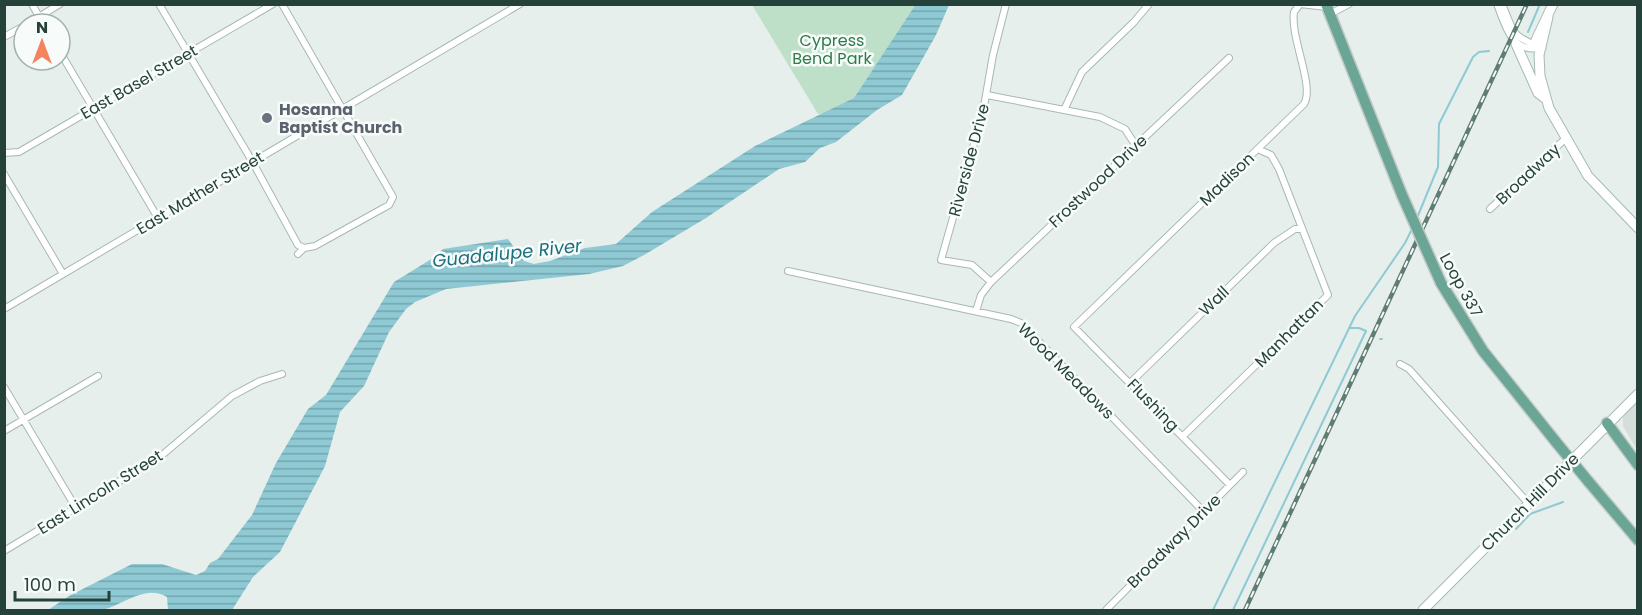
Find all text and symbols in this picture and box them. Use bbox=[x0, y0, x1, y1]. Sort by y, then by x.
north arrow bbox=[12, 12, 72, 72]
text: N bbox=[36, 16, 48, 39]
park label: Cypress Bend Park bbox=[792, 29, 872, 70]
street label: East Basel Street bbox=[76, 39, 202, 125]
place label: Hosanna Baptist Church bbox=[279, 98, 402, 139]
street label: Riverside Drive bbox=[943, 101, 995, 219]
marker: Hosanna Baptist Church bbox=[260, 111, 274, 125]
street label: Frostwood Drive bbox=[1044, 129, 1152, 233]
street label: Broadway bbox=[1491, 138, 1565, 210]
street label: East Mather Street bbox=[132, 146, 268, 240]
street label: Madison bbox=[1194, 147, 1260, 211]
water label: Guadalupe River bbox=[431, 233, 584, 273]
street label: Loop 337 bbox=[1434, 249, 1488, 321]
street label: Wall bbox=[1194, 281, 1234, 321]
street label: Manhattan bbox=[1250, 294, 1328, 372]
street label: Wood Meadows bbox=[1013, 318, 1119, 424]
street label: Flushing bbox=[1122, 373, 1184, 437]
street label: East Lincoln Street bbox=[33, 444, 167, 540]
street label: Church Hill Drive bbox=[1476, 448, 1584, 556]
street label: Broadway Drive bbox=[1122, 489, 1226, 593]
scale bar bbox=[15, 564, 110, 602]
text: 100 m bbox=[24, 572, 76, 597]

